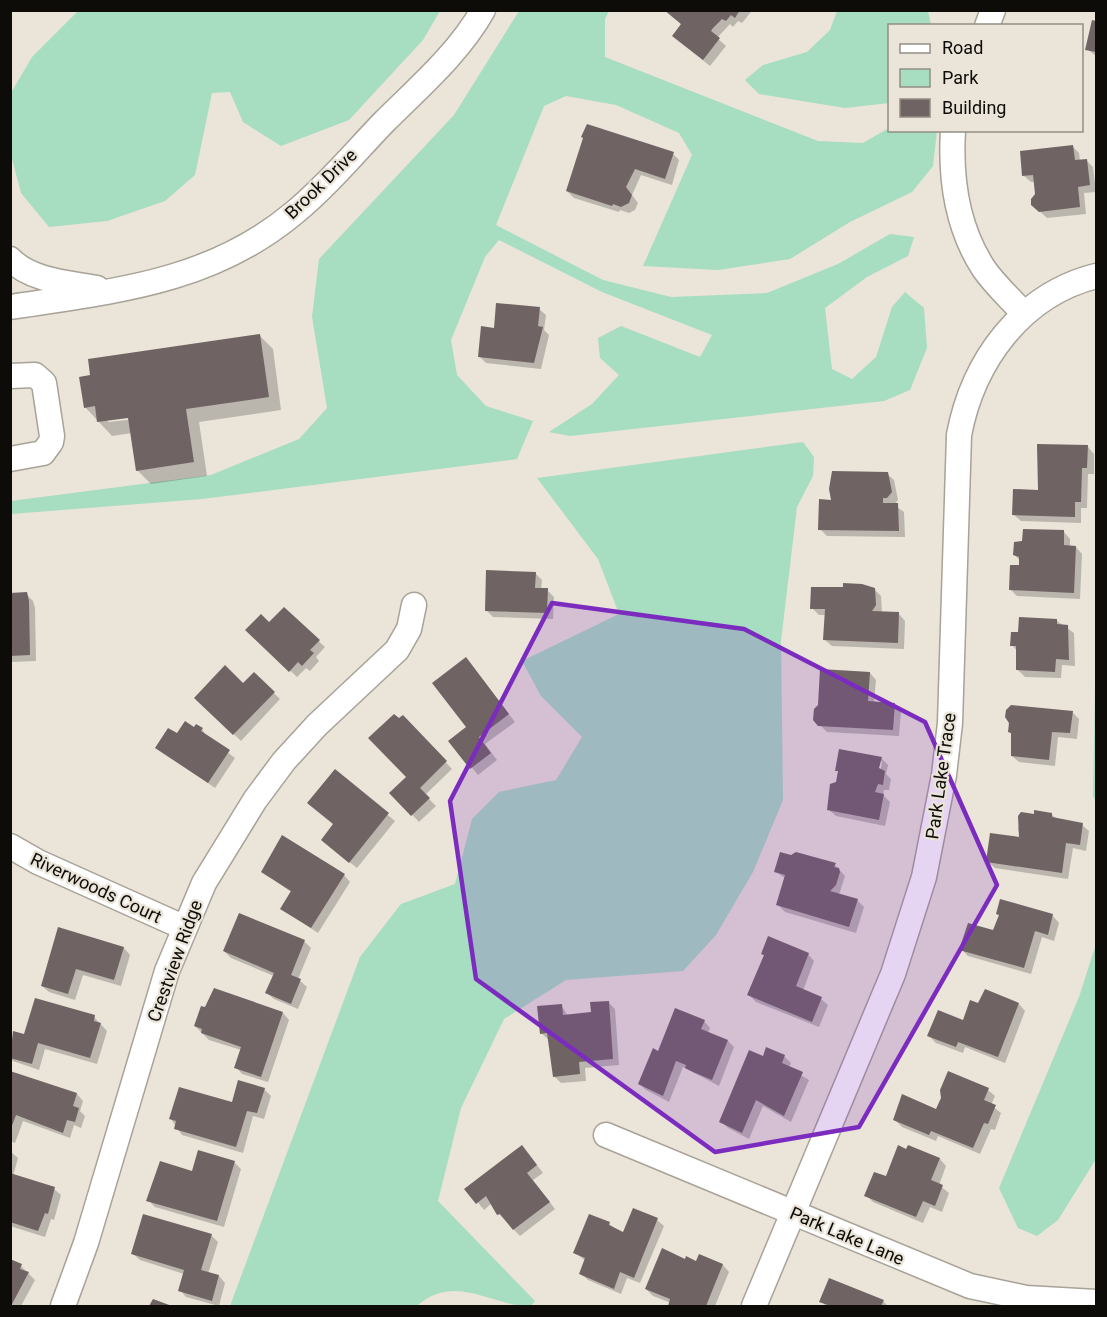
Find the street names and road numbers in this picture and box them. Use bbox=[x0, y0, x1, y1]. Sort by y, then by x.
street label: Brook Drive bbox=[280, 144, 361, 223]
street label: Park Lake Trace bbox=[921, 711, 960, 840]
street label: Riverwoods Court bbox=[27, 848, 165, 927]
street label: Crestview Ridge bbox=[143, 897, 206, 1025]
street label: Park Lake Lane bbox=[787, 1202, 908, 1269]

